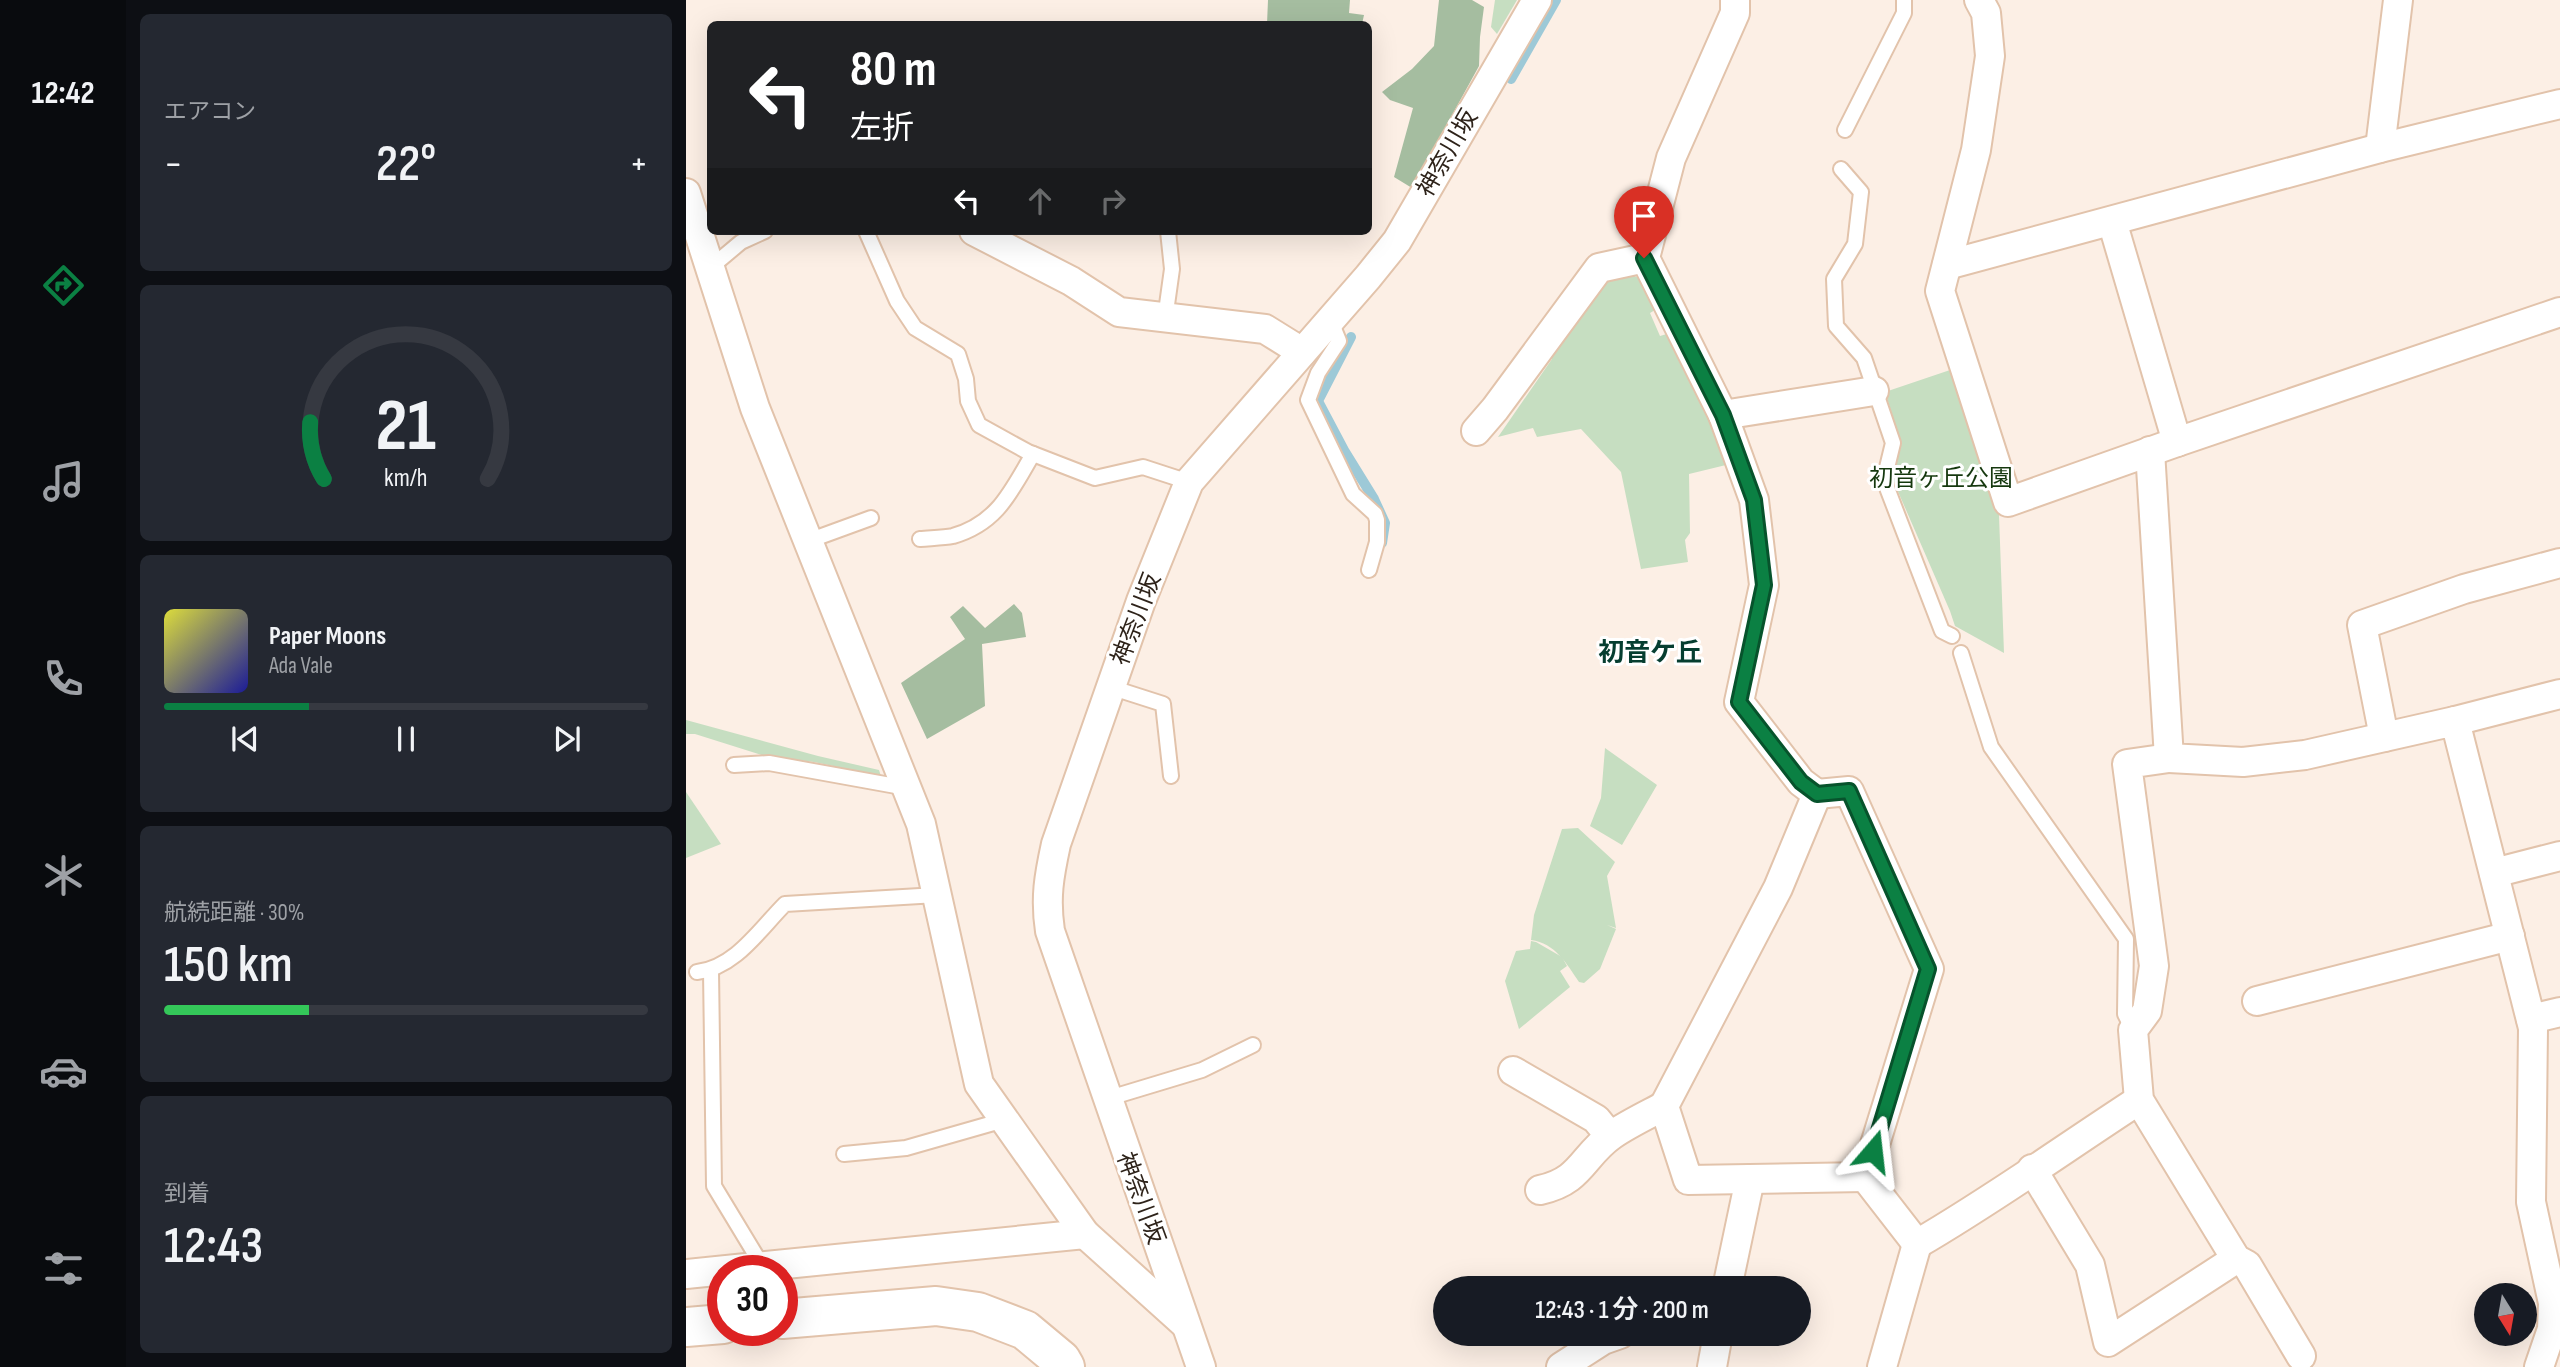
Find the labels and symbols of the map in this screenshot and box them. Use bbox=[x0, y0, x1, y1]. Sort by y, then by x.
street label: 神奈川坂 bbox=[1411, 104, 1484, 202]
pin bbox=[1614, 186, 1674, 258]
park label: 初音ヶ丘公園 bbox=[1869, 464, 2013, 493]
street label: 神奈川坂 bbox=[1106, 569, 1167, 669]
district label: 初音ケ丘 bbox=[1598, 638, 1702, 669]
position arrow bbox=[1836, 1114, 1910, 1188]
street label: 神奈川坂 bbox=[1110, 1148, 1171, 1248]
speed limit sign: 30 bbox=[707, 1255, 798, 1346]
north arrow bbox=[2474, 1283, 2538, 1346]

